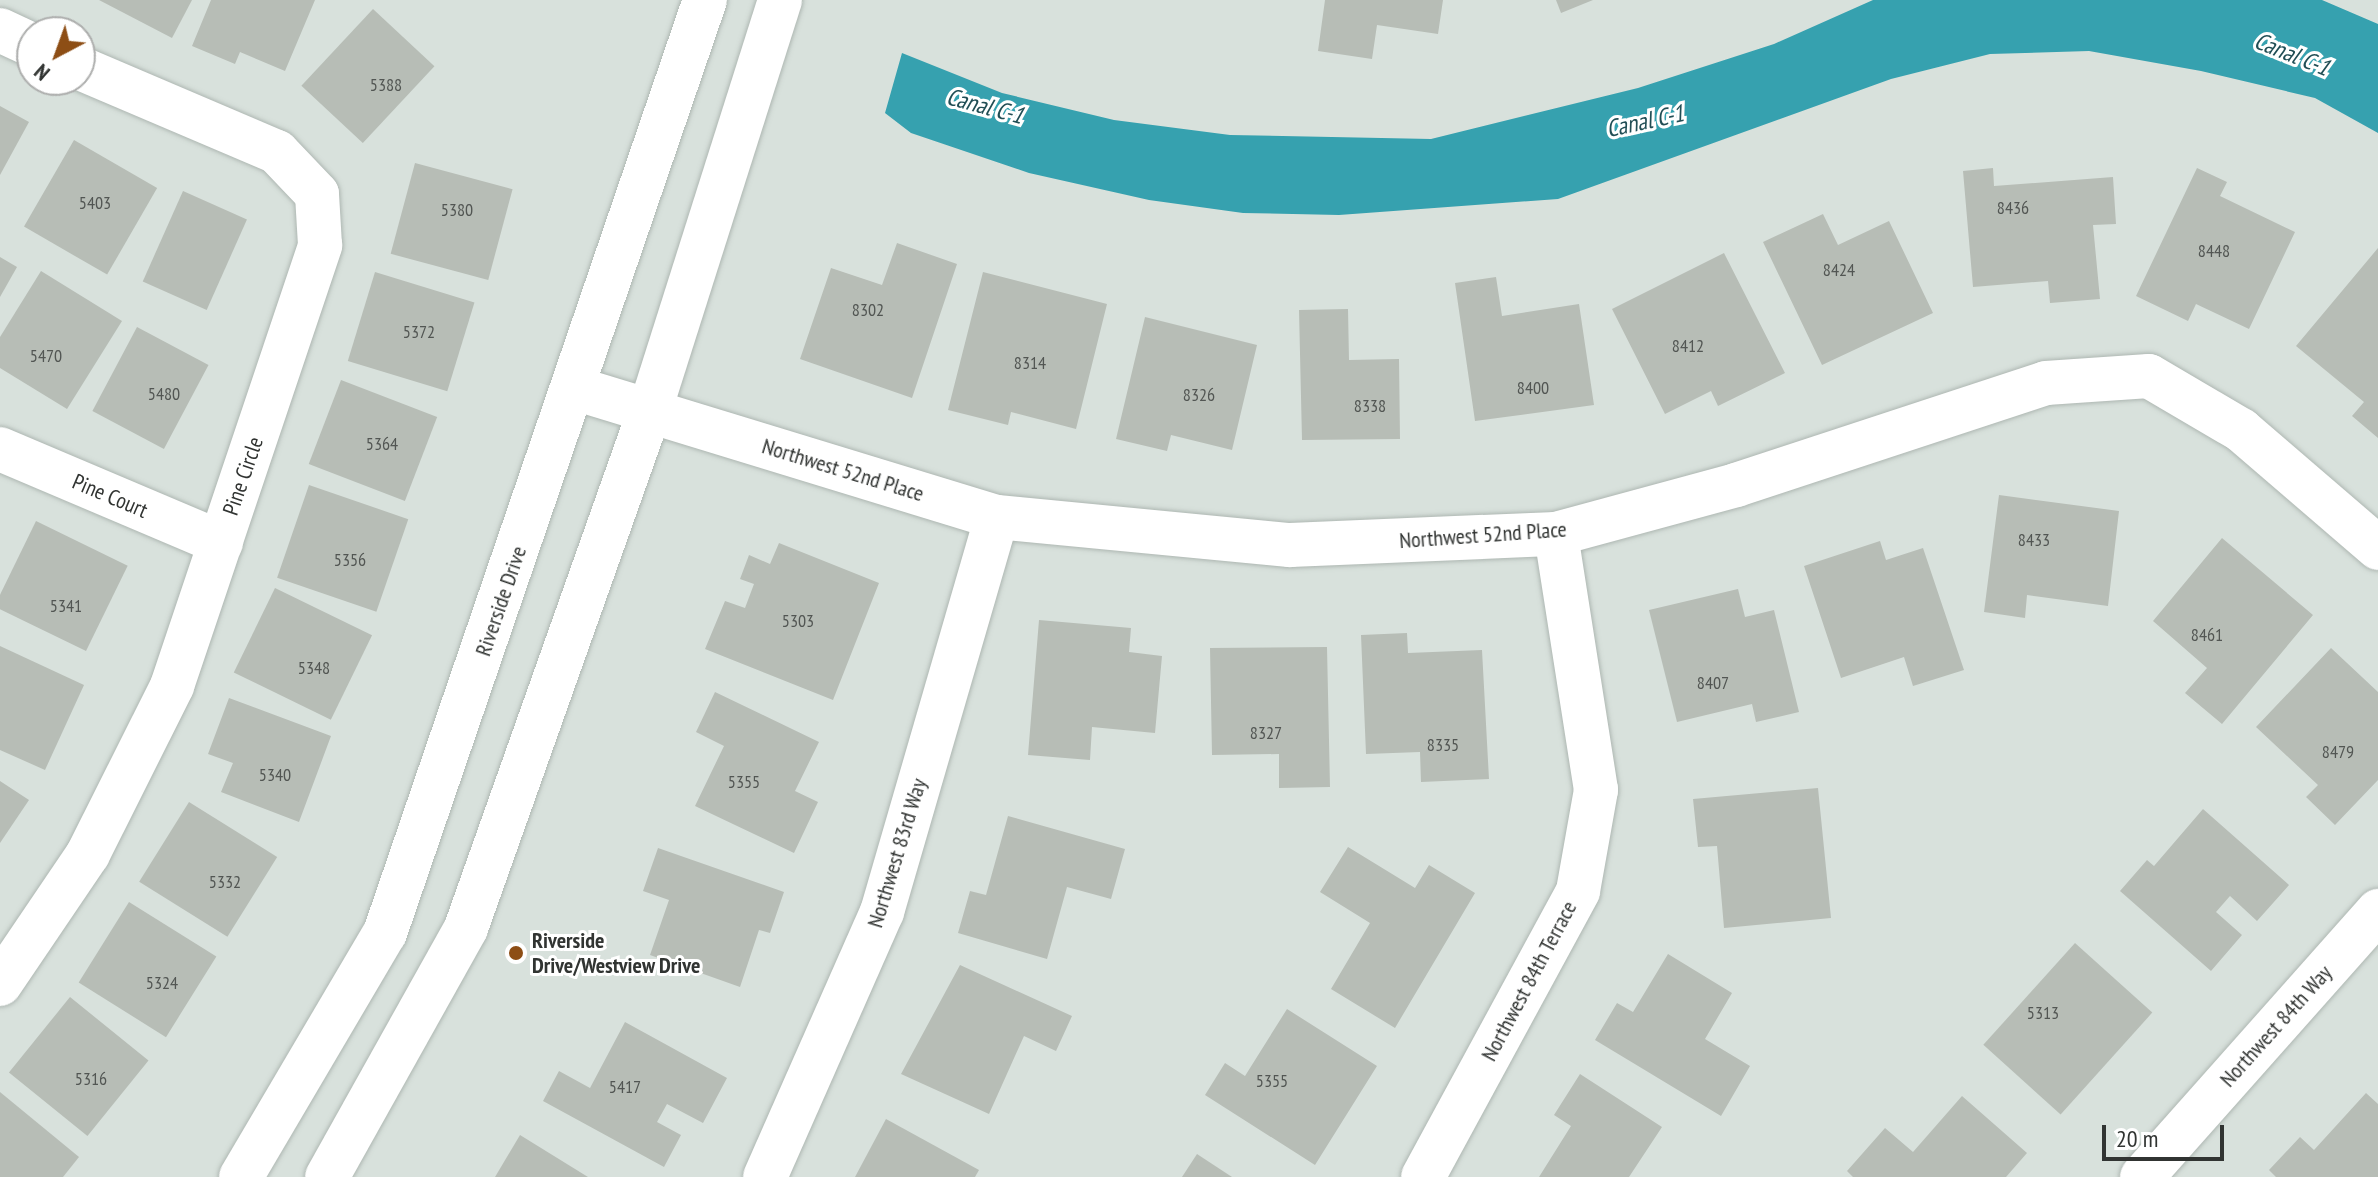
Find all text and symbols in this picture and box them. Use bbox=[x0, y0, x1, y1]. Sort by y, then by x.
north arrow bbox=[16, 16, 96, 96]
water label: Canal C-1 bbox=[2250, 26, 2334, 82]
text: N bbox=[28, 58, 55, 87]
house number: 5388 bbox=[370, 74, 402, 96]
water label: Canal C-1 bbox=[943, 82, 1027, 130]
water label: Canal C-1 bbox=[1604, 99, 1686, 143]
house number: 5403 bbox=[79, 192, 111, 214]
house number: 8436 bbox=[1997, 197, 2029, 219]
house number: 5380 bbox=[441, 199, 473, 221]
house number: 8448 bbox=[2198, 240, 2230, 262]
house number: 8424 bbox=[1823, 259, 1855, 281]
house number: 8302 bbox=[852, 299, 884, 321]
house number: 5372 bbox=[403, 321, 435, 343]
house number: 8412 bbox=[1672, 335, 1704, 357]
house number: 5470 bbox=[30, 345, 62, 367]
house number: 8314 bbox=[1014, 352, 1046, 374]
house number: 8400 bbox=[1517, 377, 1549, 399]
house number: 5480 bbox=[148, 383, 180, 405]
house number: 8326 bbox=[1183, 384, 1215, 406]
house number: 8338 bbox=[1354, 395, 1386, 417]
street label: Pine Circle bbox=[217, 433, 269, 519]
house number: 5364 bbox=[366, 433, 398, 455]
street label: Northwest 52nd Place bbox=[759, 433, 927, 507]
street label: Pine Court bbox=[68, 468, 152, 524]
street label: Northwest 52nd Place bbox=[1398, 516, 1568, 554]
house number: 8433 bbox=[2018, 529, 2050, 551]
street label: Riverside Drive bbox=[470, 543, 532, 659]
house number: 5356 bbox=[334, 549, 366, 571]
house number: 5341 bbox=[50, 595, 82, 617]
house number: 5303 bbox=[782, 610, 814, 632]
house number: 8461 bbox=[2191, 624, 2223, 646]
house number: 5348 bbox=[298, 657, 330, 679]
house number: 8407 bbox=[1697, 672, 1729, 694]
house number: 8327 bbox=[1250, 722, 1282, 744]
house number: 8335 bbox=[1427, 734, 1459, 756]
house number: 8479 bbox=[2322, 741, 2354, 763]
house number: 5340 bbox=[259, 764, 291, 786]
house number: 5355 bbox=[728, 771, 760, 793]
street label: Northwest 83rd Way bbox=[862, 775, 932, 931]
house number: 5332 bbox=[209, 871, 241, 893]
street label: Northwest 84th Terrace bbox=[1476, 896, 1582, 1066]
place label: Riverside Drive/Westview Drive bbox=[532, 927, 701, 978]
marker: Riverside Drive/Westview Drive bbox=[507, 944, 525, 962]
street label: Northwest 84th Way bbox=[2214, 960, 2338, 1092]
house number: 5324 bbox=[146, 972, 178, 994]
house number: 5313 bbox=[2027, 1002, 2059, 1024]
house number: 5316 bbox=[75, 1068, 107, 1090]
house number: 5355 bbox=[1256, 1070, 1288, 1092]
house number: 5417 bbox=[609, 1076, 641, 1098]
scale bar bbox=[2106, 1109, 2228, 1159]
text: 20 m bbox=[2116, 1123, 2158, 1154]

